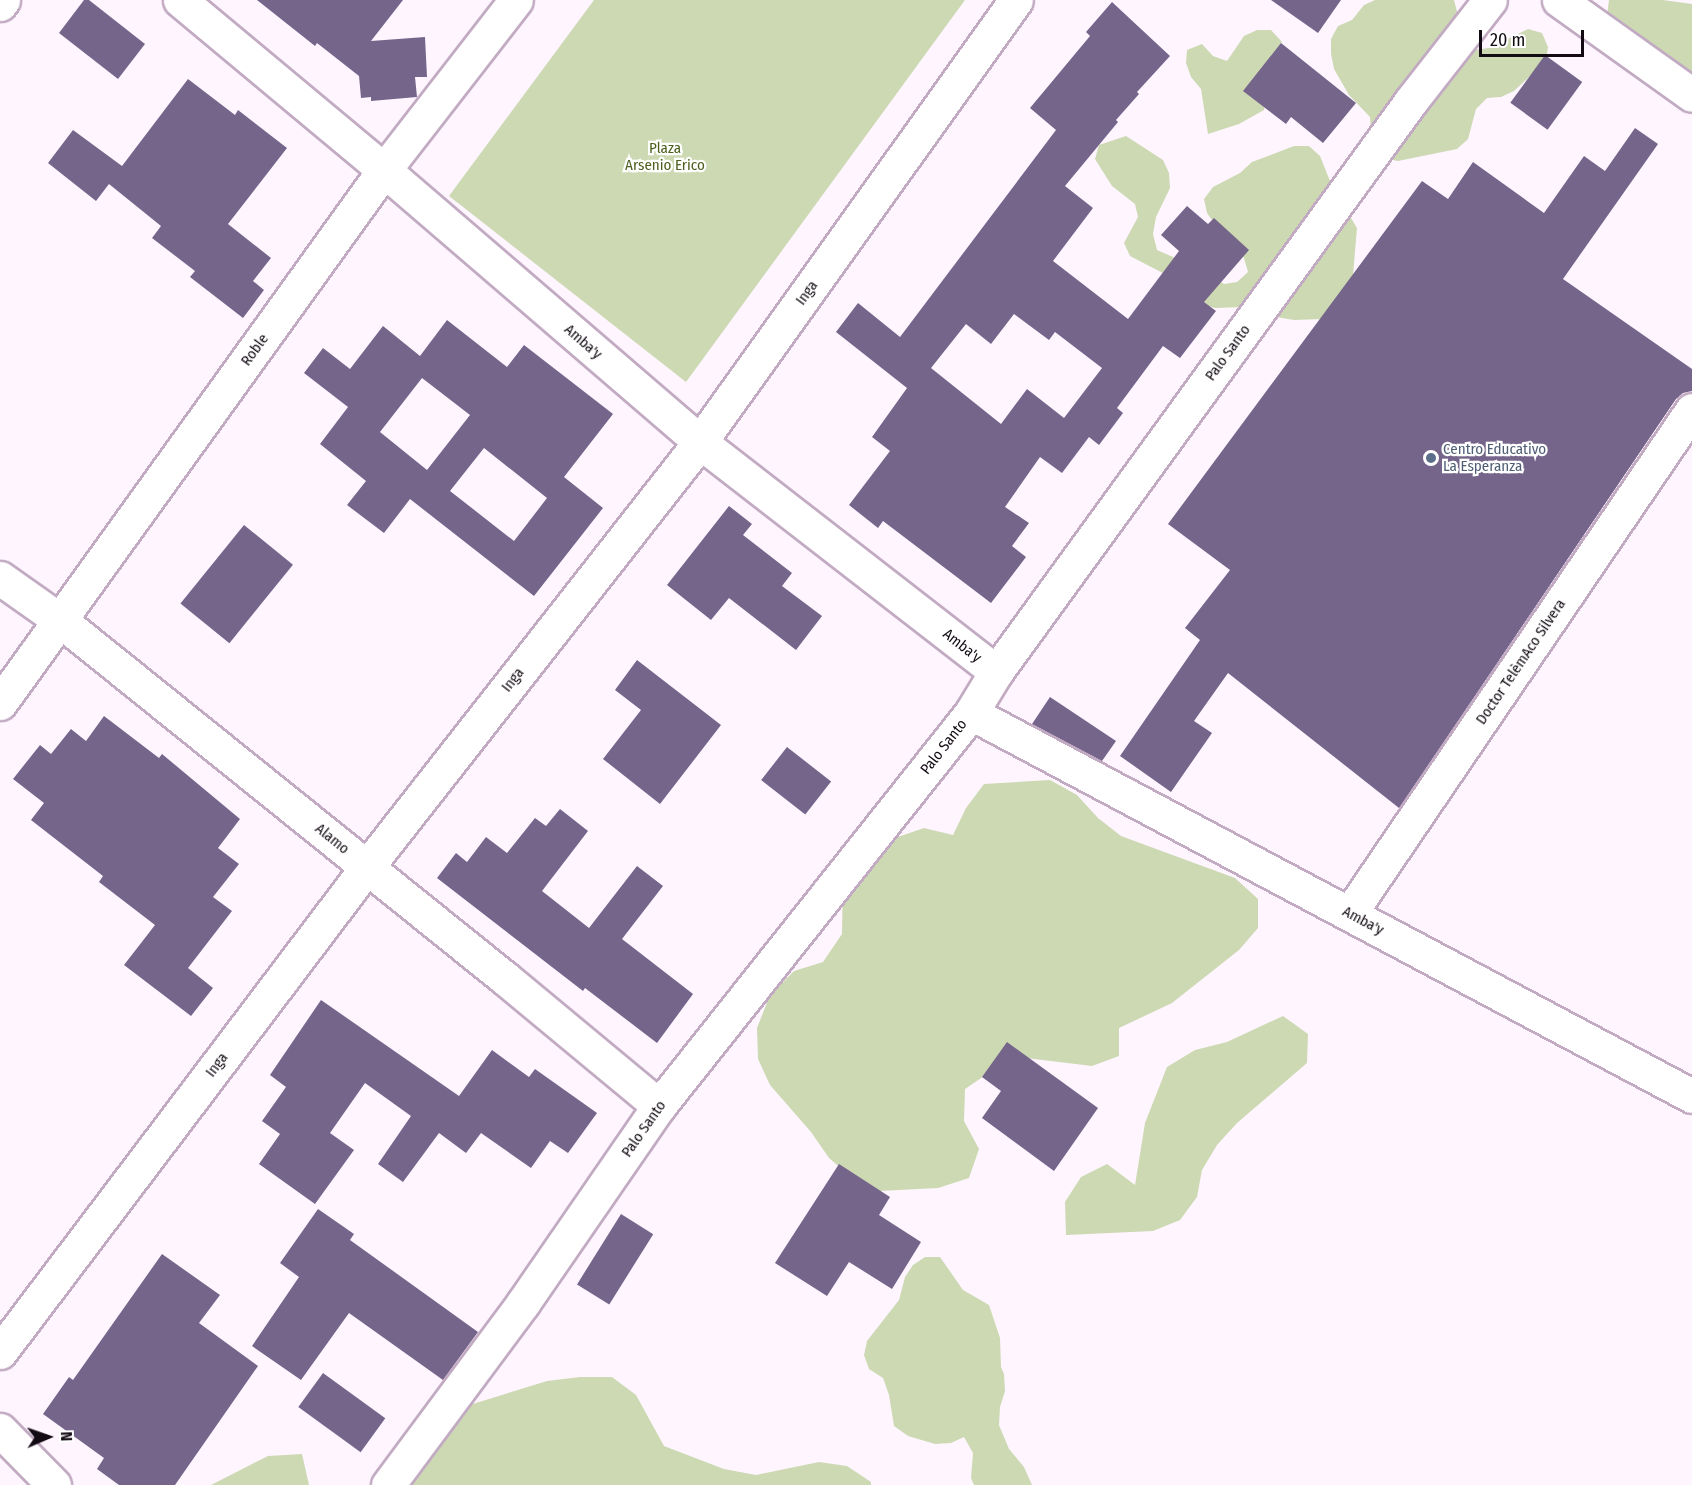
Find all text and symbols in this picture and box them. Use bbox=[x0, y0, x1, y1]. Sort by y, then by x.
scale bar bbox=[1482, 18, 1587, 56]
text: 20 m bbox=[1490, 29, 1525, 51]
park label: Plaza Arsenio Erico bbox=[625, 139, 705, 174]
street label: Inga bbox=[792, 277, 822, 309]
street label: Amba'y bbox=[560, 321, 606, 363]
street label: Palo Santo bbox=[1202, 321, 1254, 385]
street label: Roble bbox=[237, 331, 273, 369]
place label: Centro Educativo La Esperanza bbox=[1443, 440, 1546, 475]
marker: Centro Educativo La Esperanza bbox=[1424, 451, 1438, 465]
street label: Doctor TelèmAco Silvera bbox=[1472, 596, 1570, 728]
street label: Amba'y bbox=[939, 625, 985, 667]
street label: Inga bbox=[498, 664, 528, 696]
street label: Palo Santo bbox=[917, 716, 971, 778]
street label: Alamo bbox=[311, 820, 353, 858]
street label: Amba'y bbox=[1339, 903, 1387, 939]
street label: Inga bbox=[202, 1049, 232, 1081]
street label: Palo Santo bbox=[618, 1097, 670, 1161]
north arrow bbox=[18, 1407, 78, 1467]
text: N bbox=[57, 1431, 76, 1441]

